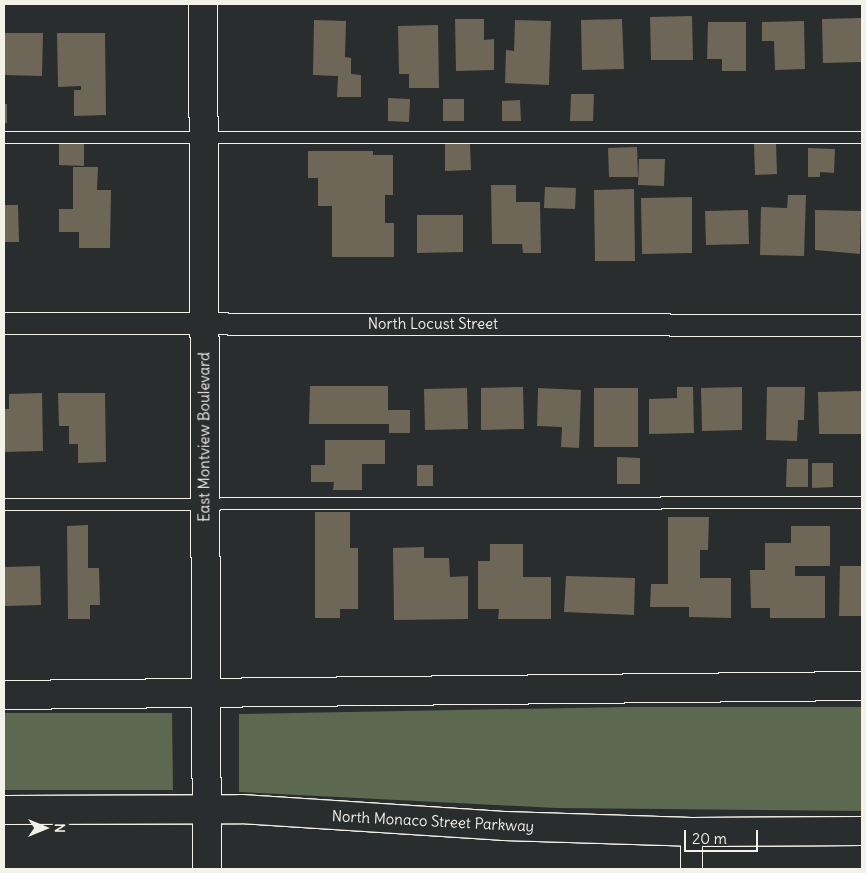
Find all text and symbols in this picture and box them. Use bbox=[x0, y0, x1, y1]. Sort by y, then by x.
street label: North Locust Street bbox=[368, 315, 498, 333]
street label: East Montview Boulevard bbox=[195, 352, 213, 522]
north arrow bbox=[20, 803, 70, 853]
street label: North Monaco Street Parkway bbox=[331, 807, 535, 835]
scale bar bbox=[686, 820, 760, 852]
text: N bbox=[51, 823, 69, 833]
text: 20 m bbox=[692, 829, 727, 848]

